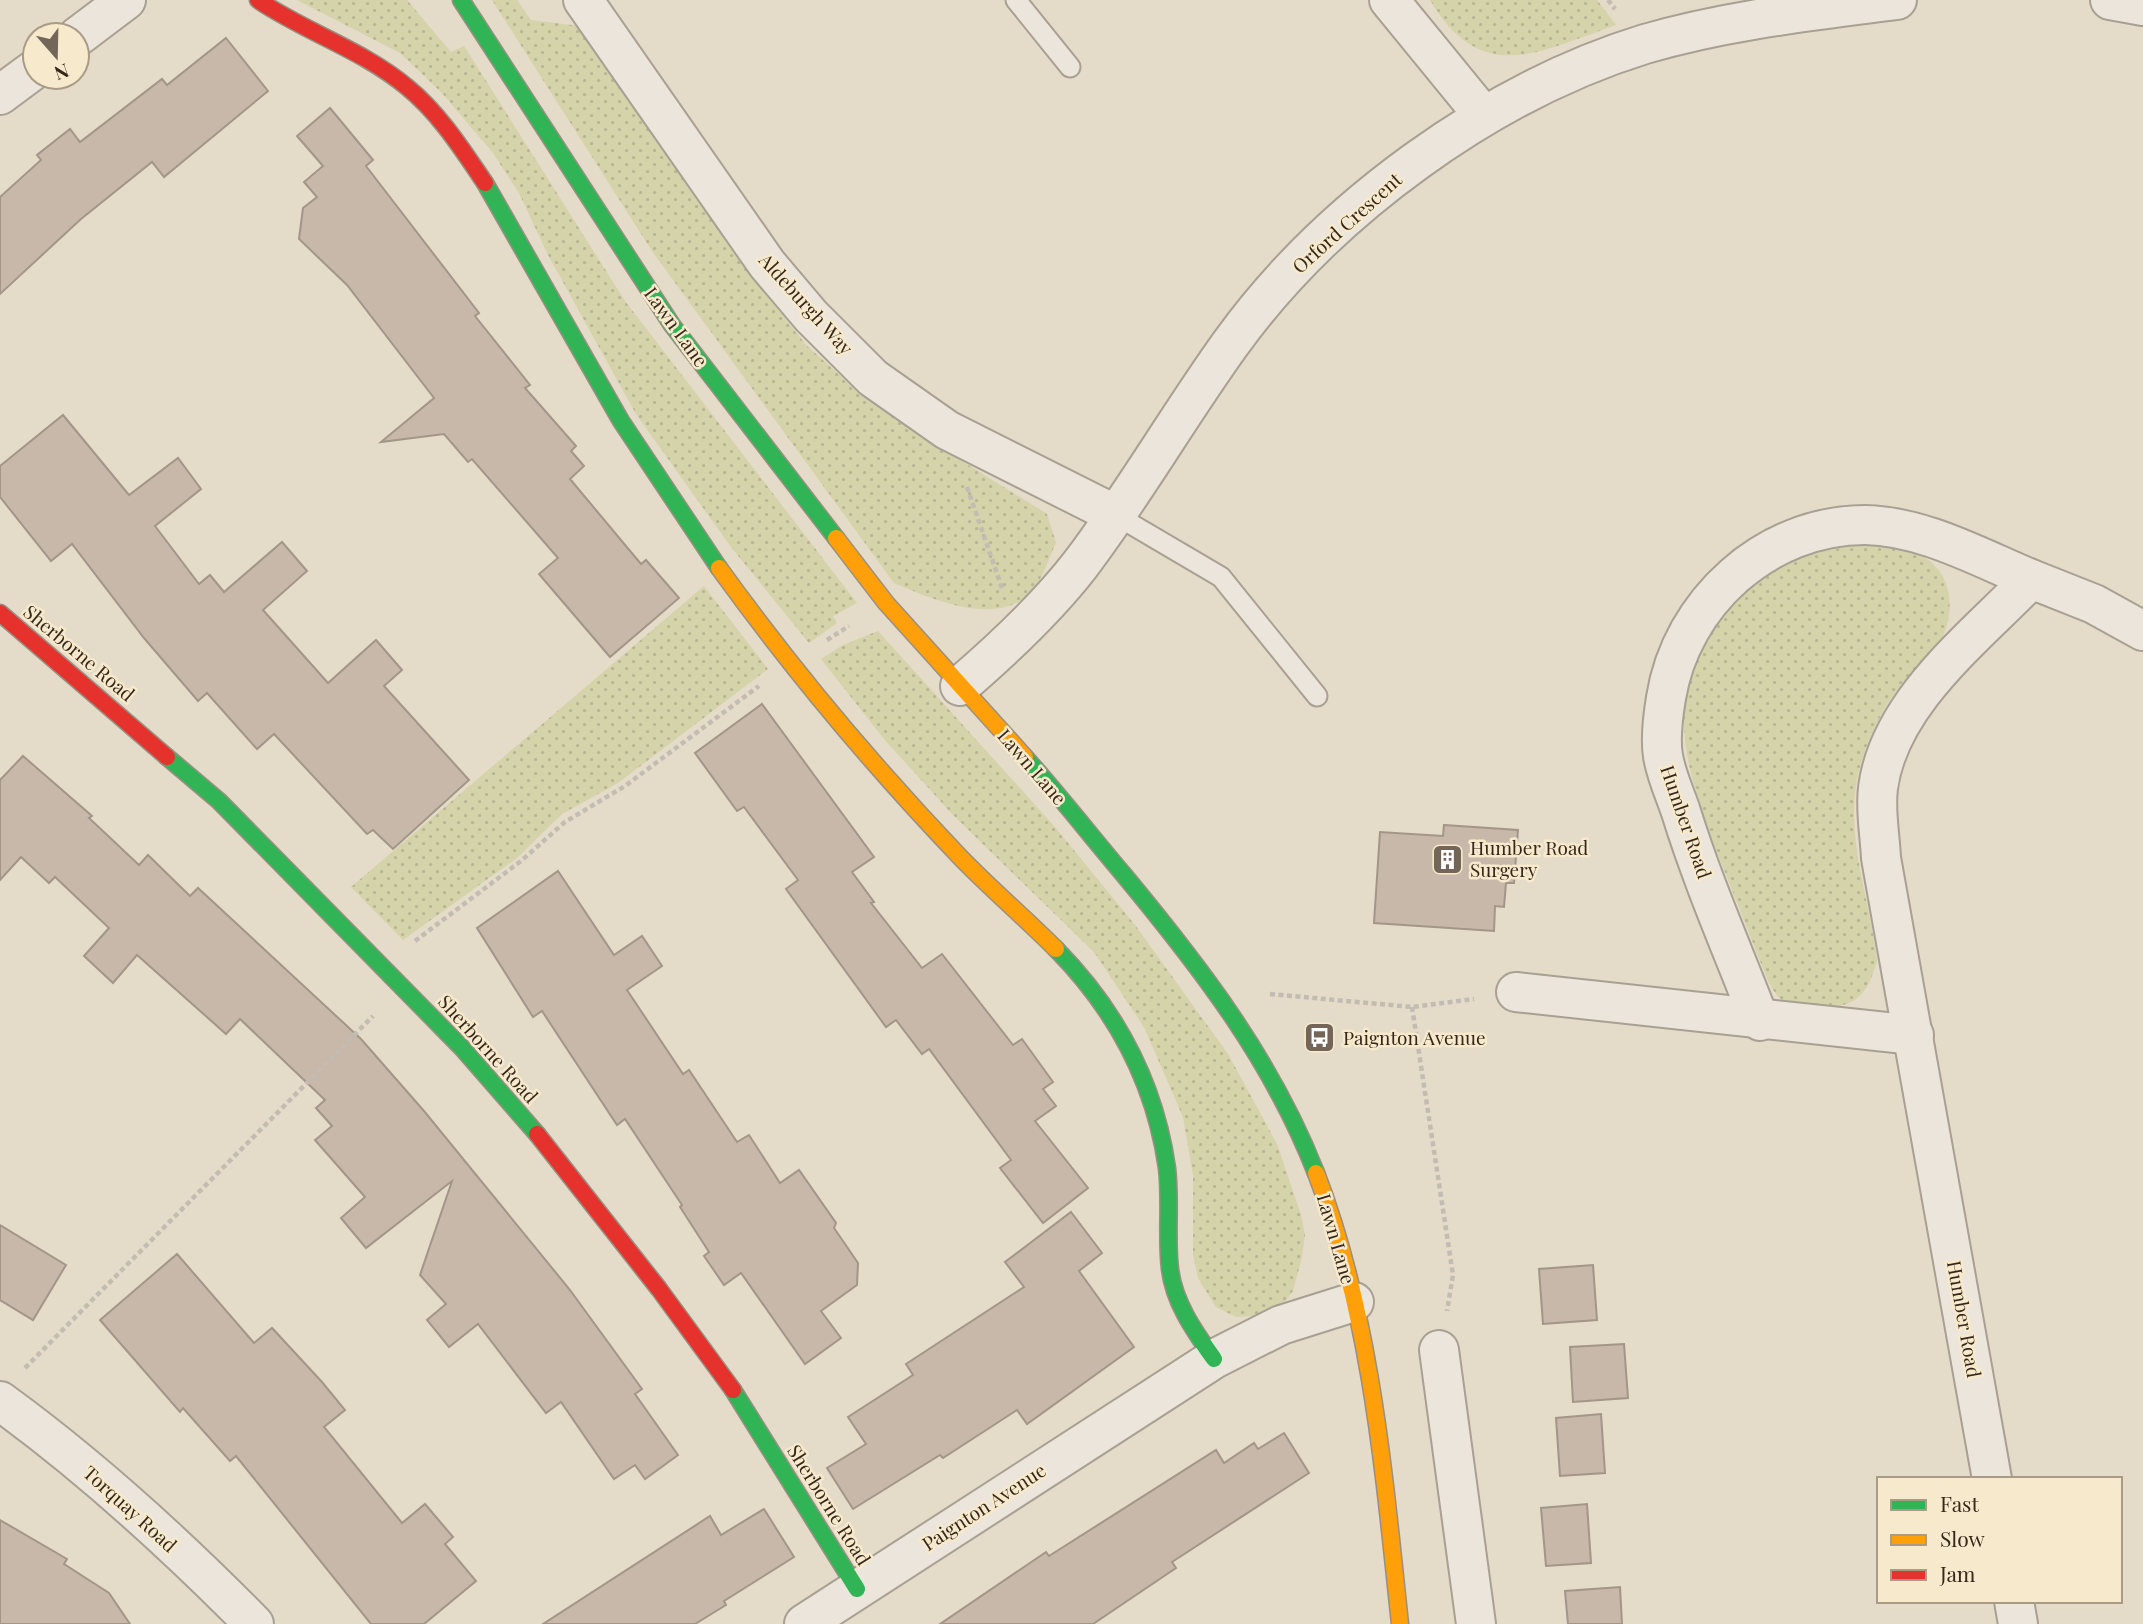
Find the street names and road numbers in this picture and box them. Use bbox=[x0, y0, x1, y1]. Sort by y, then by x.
street label: Orford Crescent bbox=[1286, 166, 1407, 278]
street label: Aldeburgh Way bbox=[753, 246, 860, 360]
street label: Lawn Lane bbox=[639, 281, 715, 372]
street label: Sherborne Road bbox=[19, 598, 141, 706]
street label: Lawn Lane bbox=[992, 723, 1073, 810]
street label: Humber Road bbox=[1655, 761, 1719, 882]
street label: Sherborne Road bbox=[433, 989, 544, 1108]
street label: Lawn Lane bbox=[1312, 1191, 1362, 1287]
street label: Humber Road bbox=[1942, 1258, 1988, 1379]
street label: Sherborne Road bbox=[782, 1439, 877, 1570]
street label: Paignton Avenue bbox=[917, 1456, 1050, 1556]
street label: Torquay Road bbox=[78, 1459, 183, 1557]

